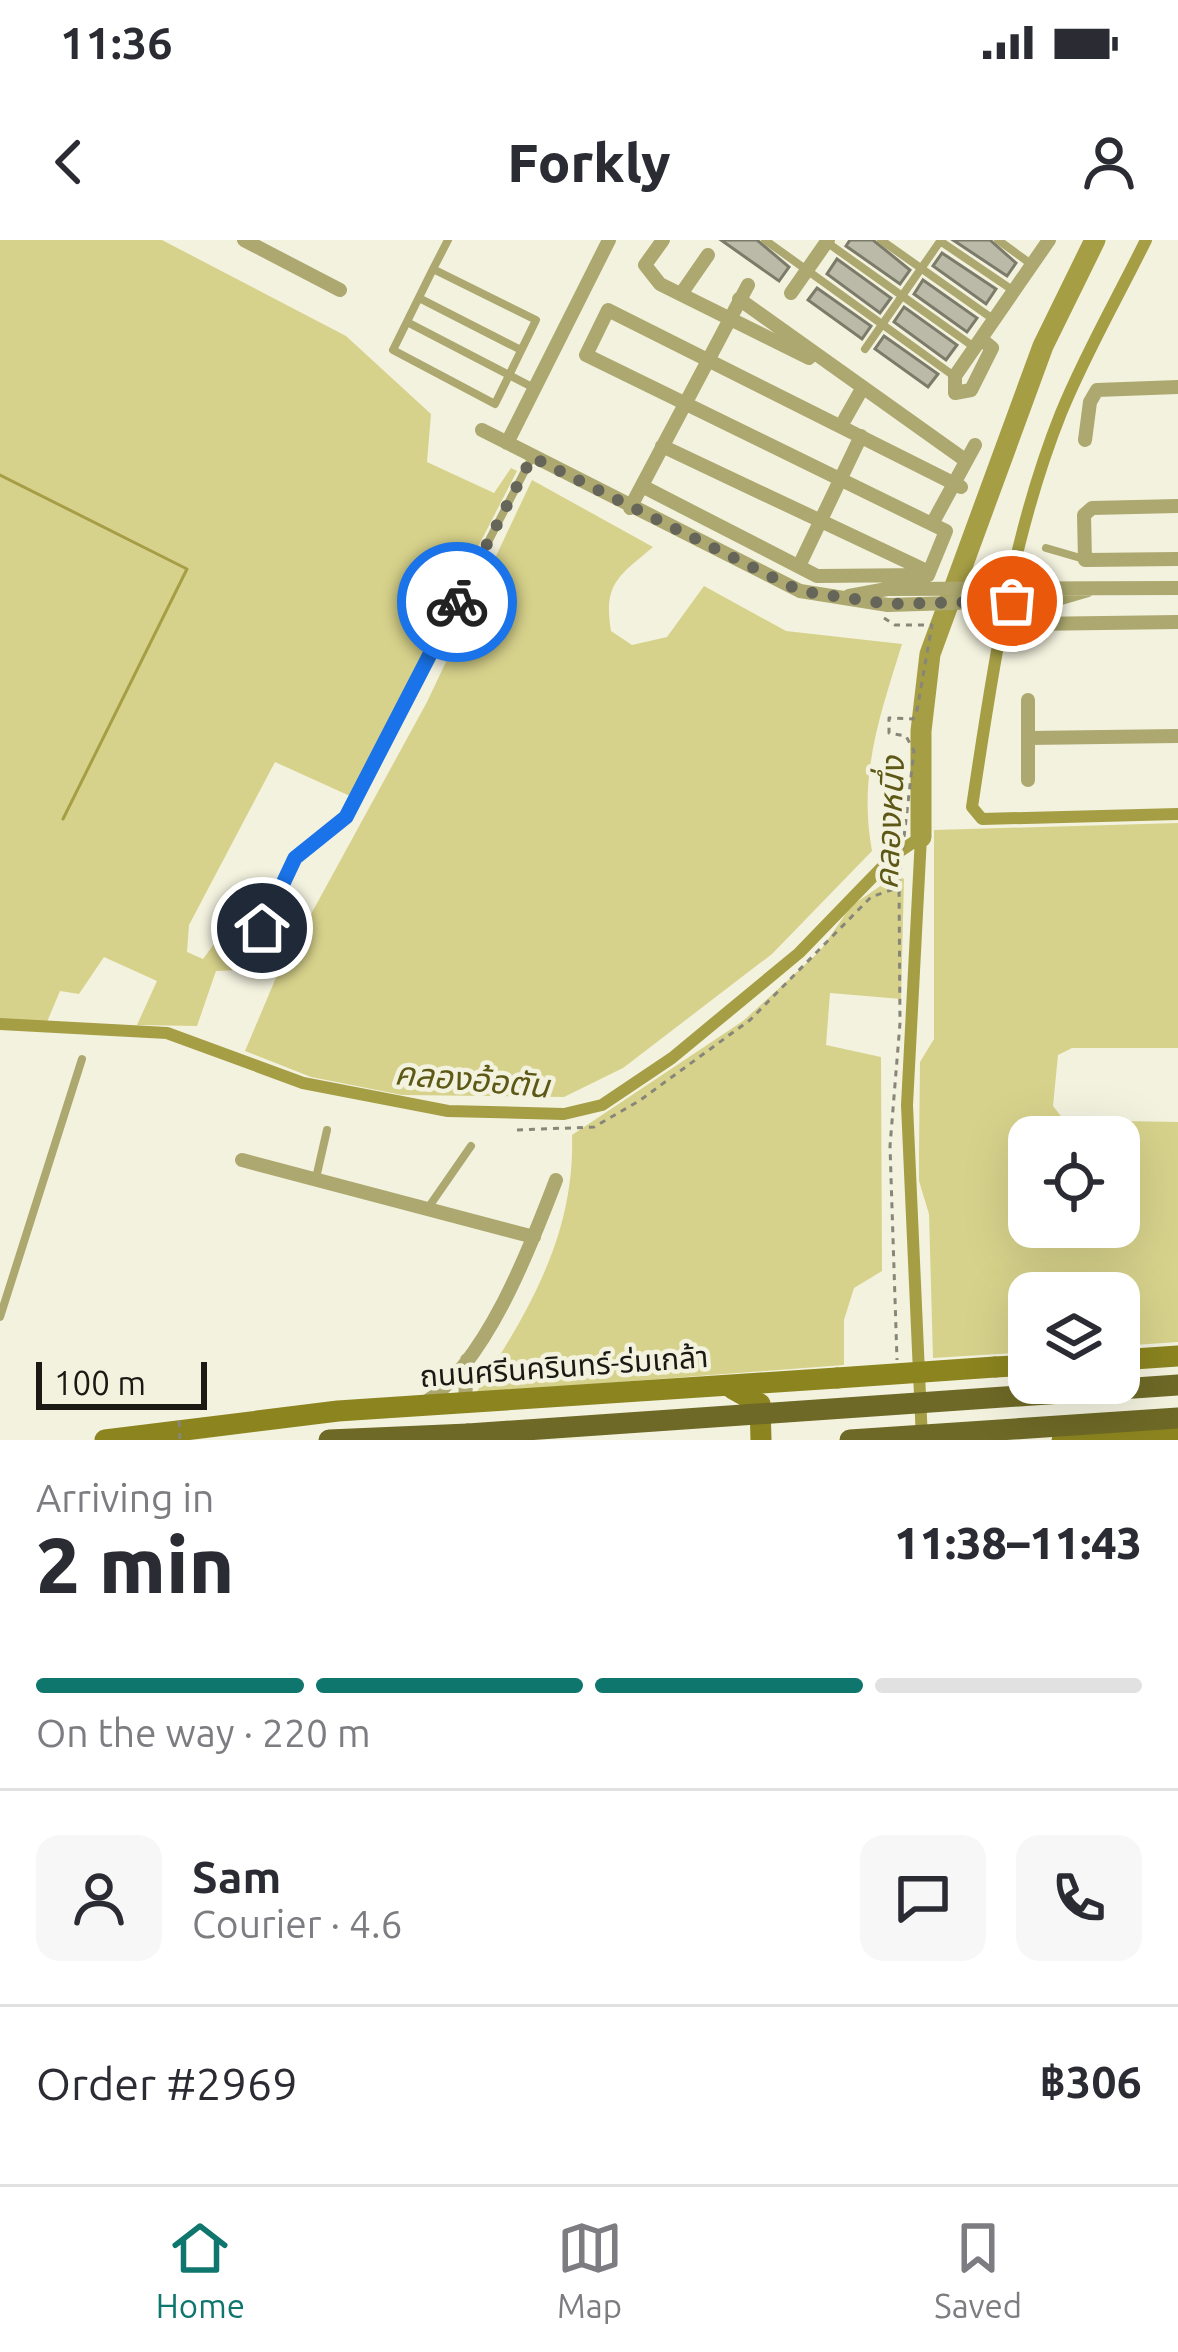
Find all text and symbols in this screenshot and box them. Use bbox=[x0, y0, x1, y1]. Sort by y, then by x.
text: 11:36 bbox=[60, 17, 173, 68]
icon: back bbox=[36, 129, 102, 195]
icon: person bbox=[1076, 129, 1142, 195]
text: Forkly bbox=[507, 132, 671, 192]
courier bbox=[397, 542, 517, 662]
pin bbox=[961, 550, 1063, 652]
icon: bag bbox=[979, 568, 1045, 634]
icon: bike bbox=[424, 569, 490, 635]
water label: คลองหนึ่ง bbox=[864, 754, 911, 890]
pin bbox=[211, 877, 313, 979]
icon: home bbox=[229, 895, 295, 961]
water label: คลองอ้อตัน bbox=[393, 1053, 553, 1104]
map controls bbox=[1008, 1116, 1140, 1404]
button: locate bbox=[1008, 1116, 1140, 1248]
button: layers bbox=[1008, 1272, 1140, 1404]
street label: ถนนศรีนครินทร์-ร่มเกล้า bbox=[419, 1339, 709, 1393]
scale bar bbox=[36, 1356, 207, 1409]
text: 100 m bbox=[54, 1364, 146, 1401]
text: Arriving in bbox=[36, 1476, 214, 1519]
text: 11:38–11:43 bbox=[894, 1517, 1142, 1568]
text: 2 min bbox=[36, 1520, 234, 1608]
text: On the way · 220 m bbox=[36, 1711, 371, 1754]
button: person bbox=[36, 1835, 162, 1961]
button: chat bbox=[860, 1835, 986, 1961]
button: phone bbox=[1016, 1835, 1142, 1961]
text: Sam bbox=[192, 1851, 281, 1902]
text: Courier · 4.6 bbox=[192, 1902, 403, 1945]
text: ฿306 bbox=[1040, 2056, 1142, 2107]
text: Order #2969 bbox=[36, 2058, 298, 2109]
tab: Home bbox=[156, 2215, 245, 2324]
tab: Map bbox=[557, 2215, 623, 2324]
tab: Saved bbox=[934, 2215, 1022, 2324]

